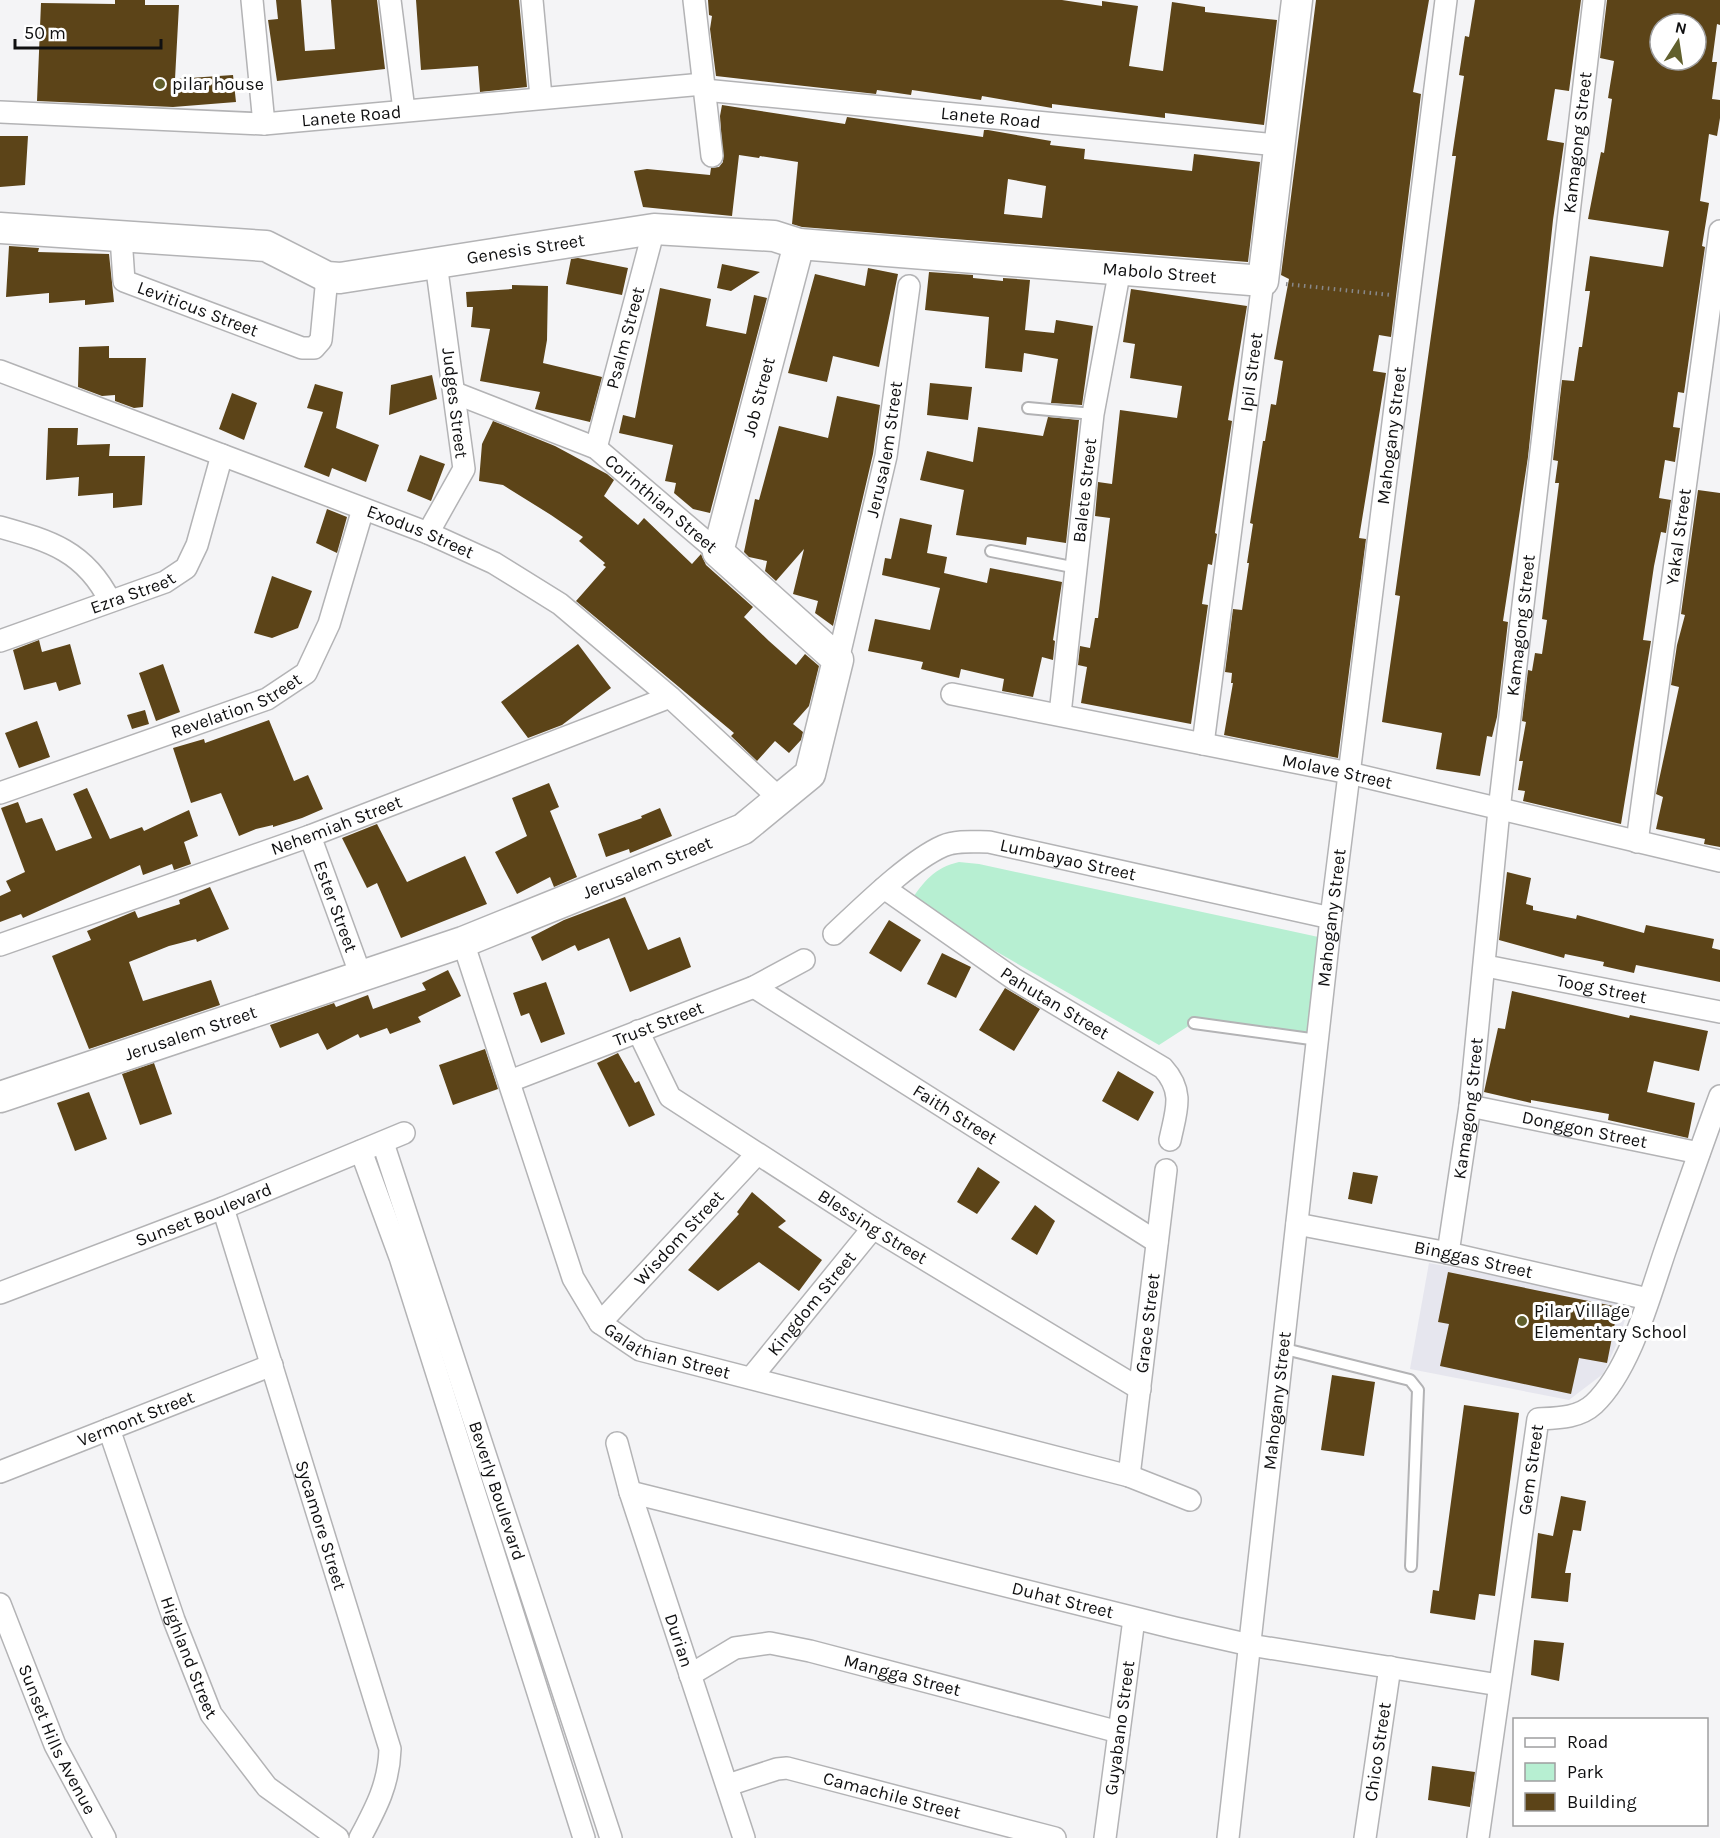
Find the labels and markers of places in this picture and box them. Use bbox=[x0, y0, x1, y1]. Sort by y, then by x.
place label: pilar house bbox=[172, 73, 264, 95]
marker: pilar house bbox=[153, 77, 167, 91]
place label: Pilar Village Elementary School bbox=[1534, 1300, 1687, 1343]
marker: Pilar Village Elementary School bbox=[1515, 1314, 1529, 1328]

